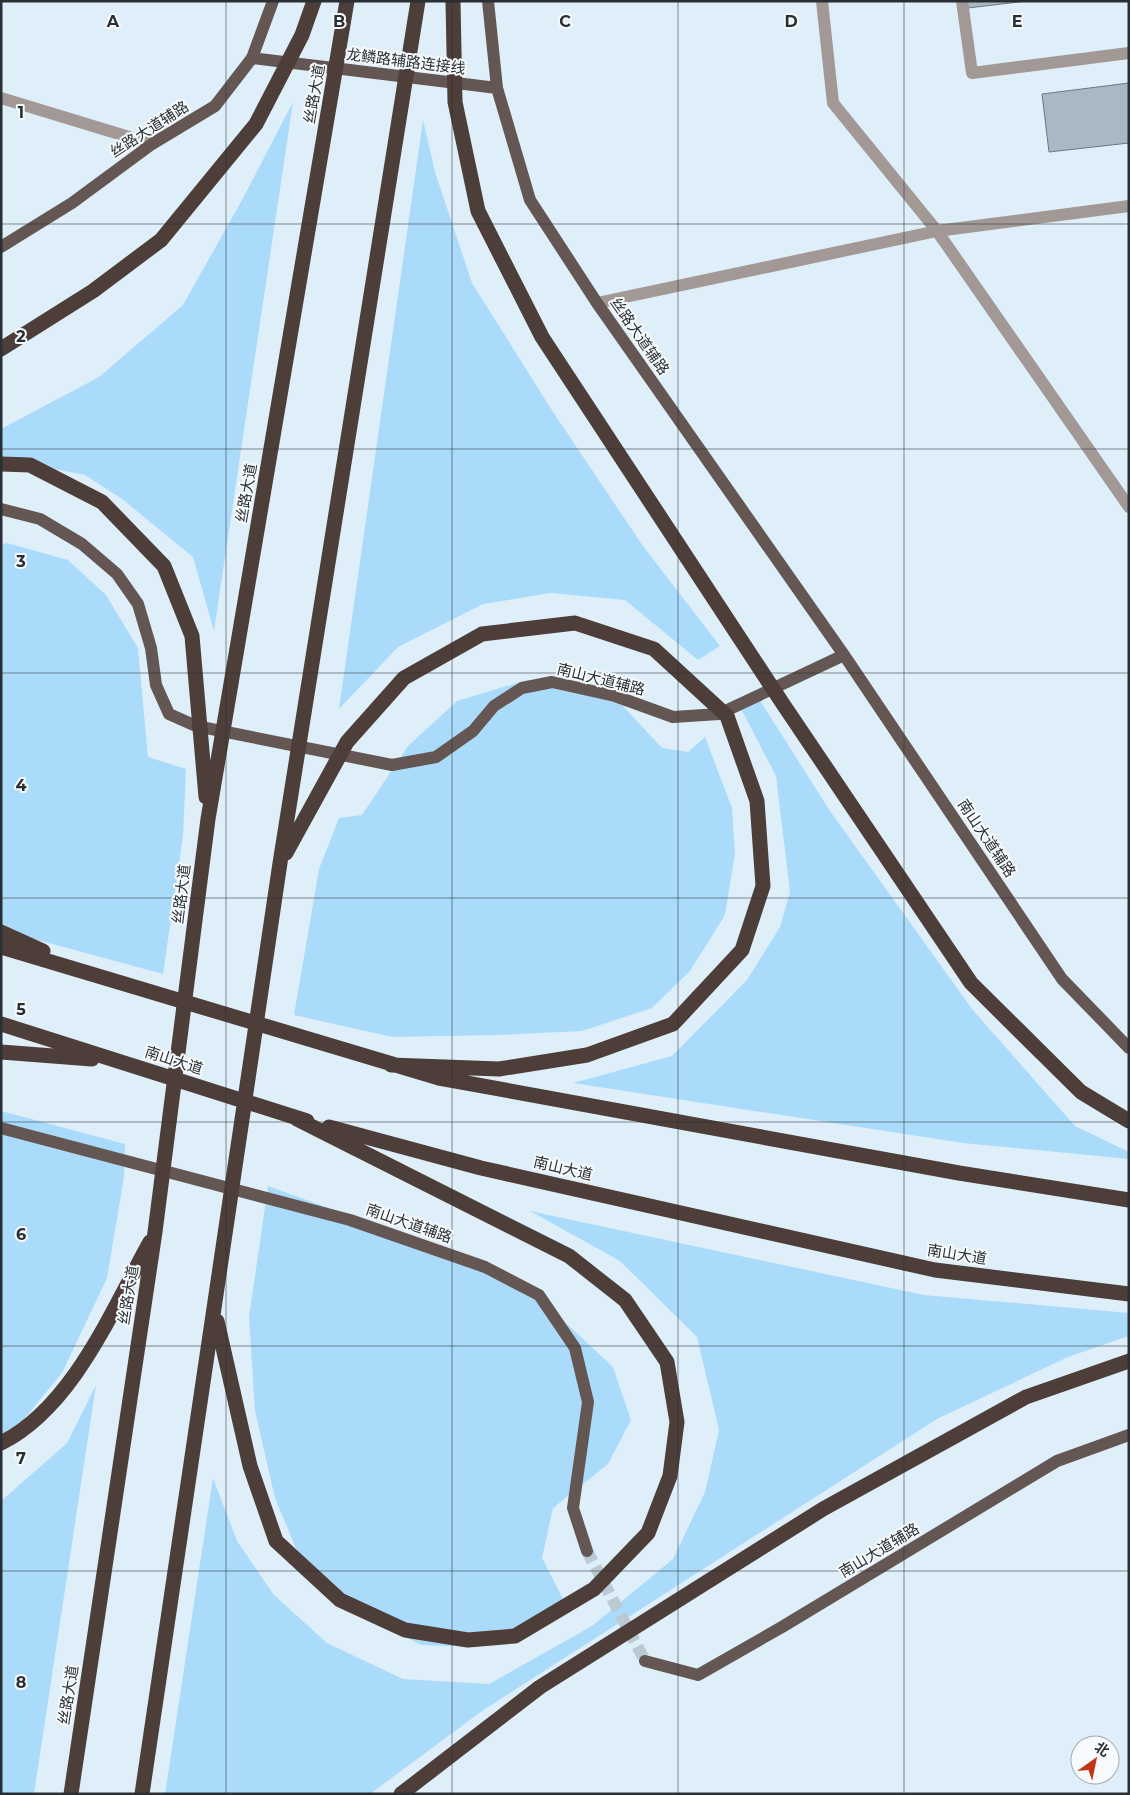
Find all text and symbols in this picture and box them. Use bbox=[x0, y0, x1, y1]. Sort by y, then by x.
text: A bbox=[106, 12, 120, 31]
text: B bbox=[333, 12, 345, 31]
text: C bbox=[559, 12, 571, 31]
text: D bbox=[784, 12, 798, 31]
text: E bbox=[1012, 12, 1022, 31]
street label: 龙鳞路辅路连接线 bbox=[345, 44, 467, 78]
street label: 丝路大道 bbox=[299, 63, 329, 125]
street label: 丝路大道辅路 bbox=[106, 97, 192, 161]
text: 1 bbox=[18, 103, 24, 122]
street label: 丝路大道辅路 bbox=[606, 294, 674, 378]
text: 2 bbox=[16, 327, 26, 346]
street label: 丝路大道 bbox=[231, 462, 261, 524]
text: 3 bbox=[15, 552, 26, 571]
street label: 南山大道辅路 bbox=[555, 659, 647, 699]
text: 4 bbox=[15, 776, 27, 795]
street label: 南山大道辅路 bbox=[954, 795, 1020, 881]
street label: 丝路大道 bbox=[168, 863, 194, 925]
text: 5 bbox=[16, 1000, 26, 1019]
street label: 南山大道 bbox=[143, 1042, 205, 1078]
street label: 南山大道 bbox=[532, 1152, 594, 1184]
street label: 南山大道辅路 bbox=[363, 1199, 455, 1247]
text: 6 bbox=[16, 1225, 26, 1244]
street label: 南山大道 bbox=[926, 1240, 988, 1268]
street label: 丝路大道 bbox=[114, 1264, 142, 1326]
text: 7 bbox=[16, 1449, 26, 1468]
street label: 南山大道辅路 bbox=[836, 1519, 922, 1581]
street label: 丝路大道 bbox=[54, 1664, 82, 1726]
text: 8 bbox=[16, 1673, 26, 1692]
north arrow bbox=[1070, 1735, 1120, 1785]
text: 北 bbox=[1091, 1738, 1113, 1760]

